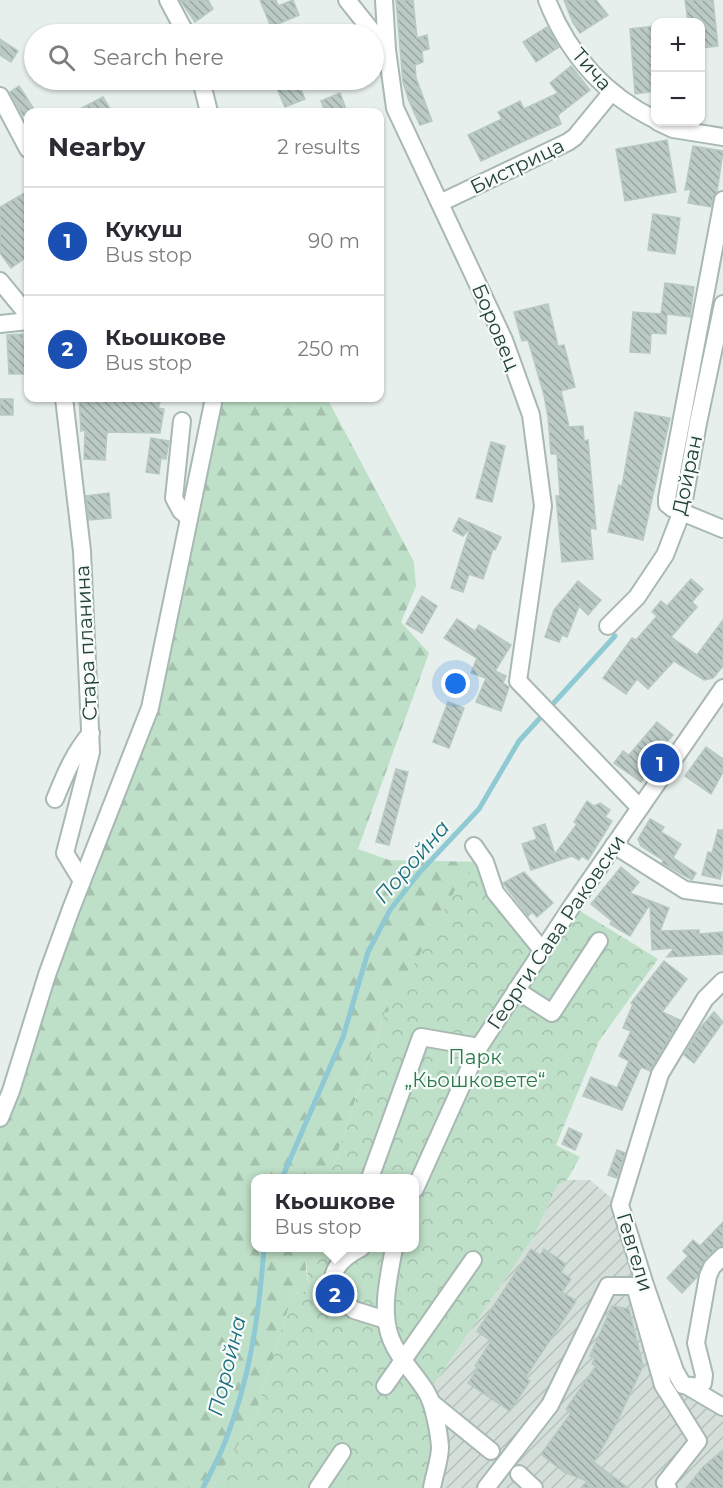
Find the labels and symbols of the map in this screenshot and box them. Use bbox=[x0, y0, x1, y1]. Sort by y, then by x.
street label: Тича bbox=[567, 43, 617, 95]
street label: Бистрица bbox=[466, 133, 568, 199]
street label: Боровец bbox=[467, 280, 525, 374]
street label: Дойран bbox=[667, 433, 707, 517]
street label: Стара планина bbox=[70, 565, 102, 721]
your location bbox=[441, 669, 470, 698]
pin: 1 bbox=[640, 740, 680, 786]
water label: Поройна bbox=[369, 815, 454, 908]
street label: Георги Сава Раковски bbox=[482, 830, 630, 1034]
park label: Парк „Кьошковете“ bbox=[405, 1045, 545, 1092]
street label: Гевгели bbox=[612, 1210, 658, 1294]
pin: 2 bbox=[316, 1272, 354, 1316]
water label: Поройна bbox=[202, 1313, 251, 1418]

